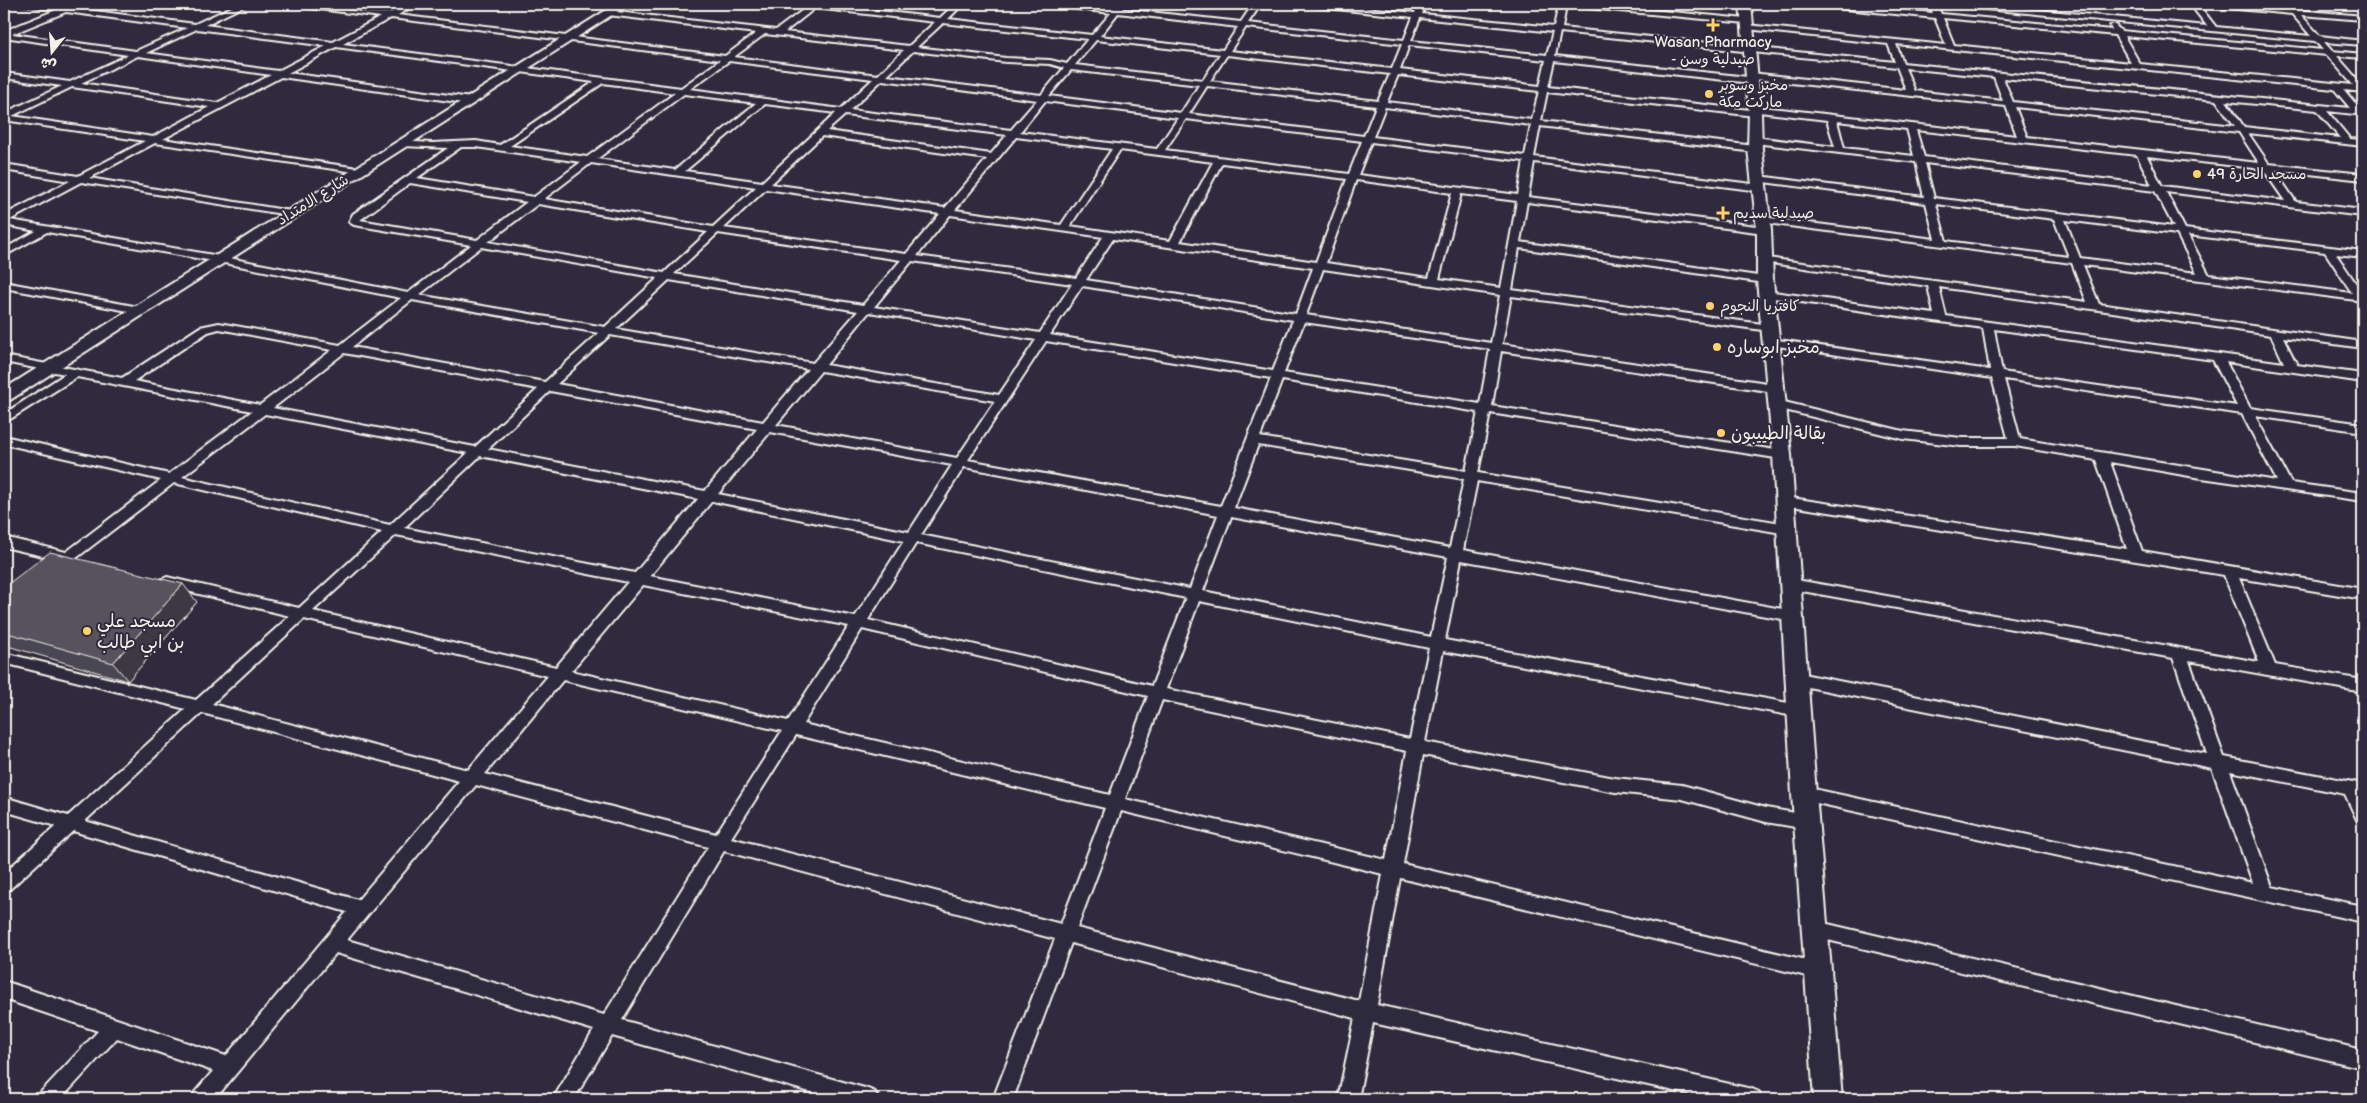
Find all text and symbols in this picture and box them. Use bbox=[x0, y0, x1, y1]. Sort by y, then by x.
marker: Wasan Pharmacy - صيدلية وسن bbox=[1707, 19, 1719, 31]
north arrow bbox=[28, 28, 78, 78]
place label: Wasan Pharmacy - صيدلية وسن bbox=[1655, 33, 1772, 69]
text: ش bbox=[38, 54, 58, 74]
place label: مخبز وسوبر ماركت مكة bbox=[1717, 76, 1788, 112]
marker: مخبز وسوبر ماركت مكة bbox=[1703, 88, 1715, 100]
place label: مسجد الحارة 49 bbox=[2207, 165, 2306, 184]
marker: مسجد الحارة 49 bbox=[2191, 168, 2203, 180]
street label: شارع الامتداد bbox=[273, 170, 353, 230]
place label: صيدلية سديم bbox=[1733, 204, 1814, 225]
marker: صيدلية سديم bbox=[1717, 207, 1729, 219]
place label: كافتريا النجوم bbox=[1720, 297, 1799, 318]
marker: كافتريا النجوم bbox=[1704, 300, 1716, 312]
place label: مخبز ابوساره bbox=[1727, 337, 1820, 359]
marker: مخبز ابوساره bbox=[1711, 341, 1723, 353]
place label: بقالة الطييبون bbox=[1731, 423, 1826, 444]
marker: بقالة الطييبون bbox=[1715, 427, 1727, 439]
place label: مسجد علي بن ابي طالب bbox=[97, 611, 184, 658]
marker: مسجد علي بن ابي طالب bbox=[81, 625, 93, 637]

